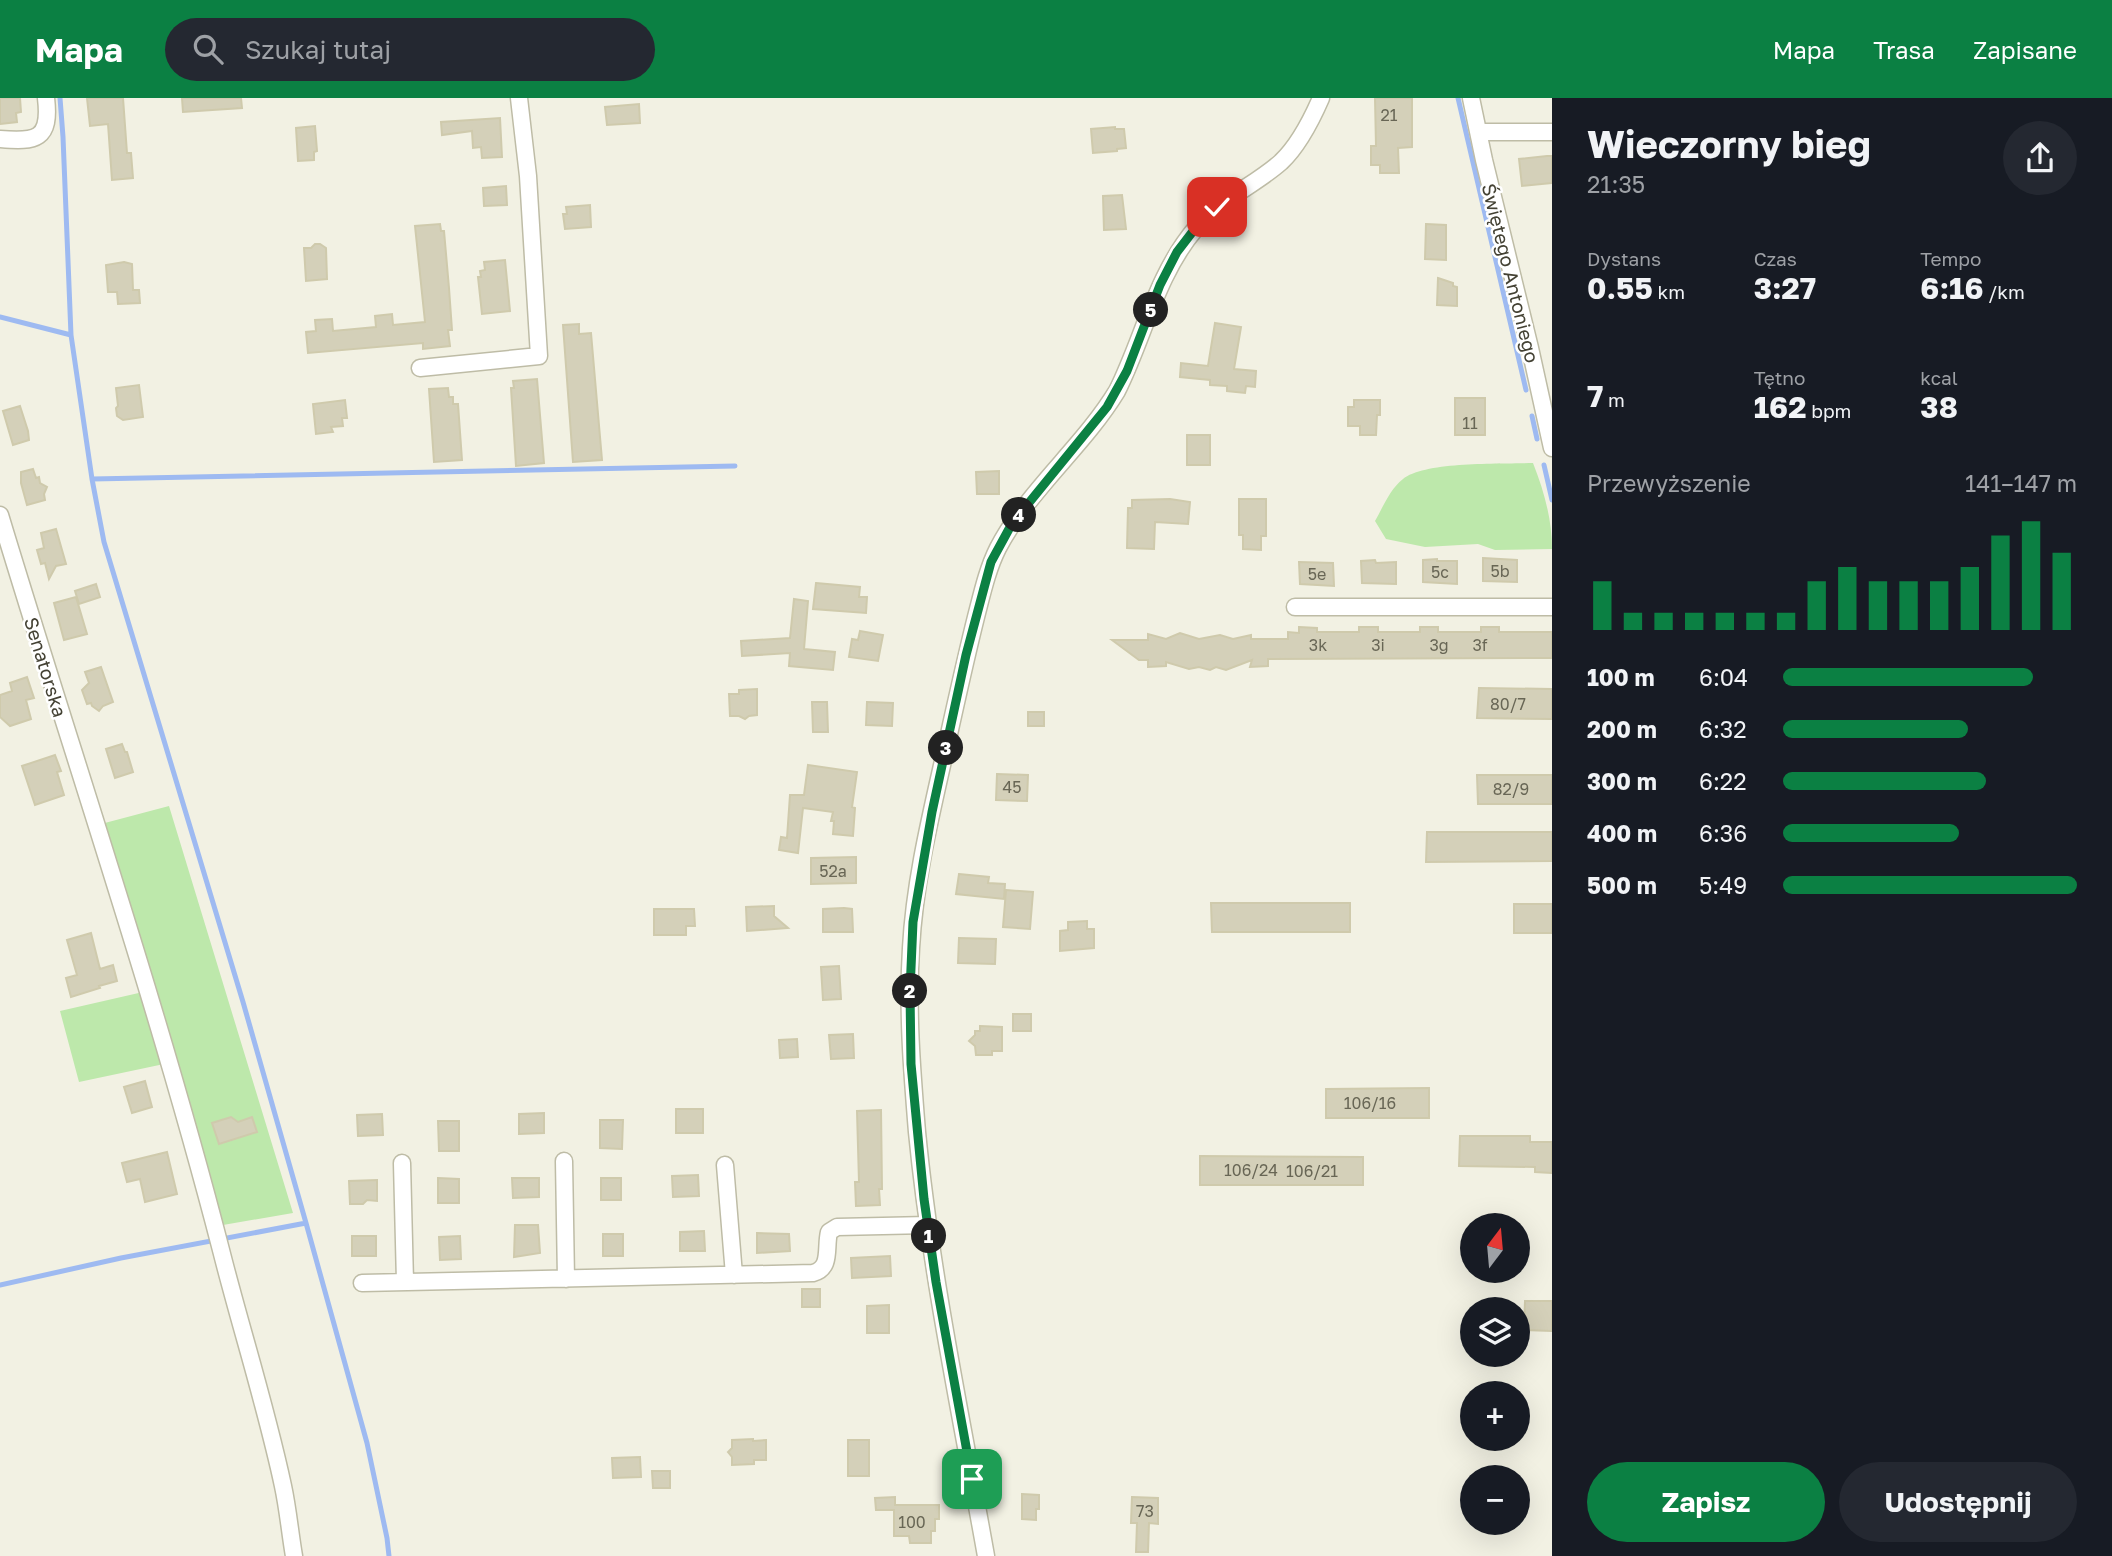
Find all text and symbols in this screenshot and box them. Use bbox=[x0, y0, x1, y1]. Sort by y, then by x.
search box bbox=[165, 18, 655, 81]
text: Mapa bbox=[35, 30, 123, 69]
icon: search bbox=[189, 30, 227, 68]
text: Szukaj tutaj bbox=[245, 34, 391, 65]
text: Mapa bbox=[1773, 35, 1835, 64]
text: Trasa bbox=[1873, 35, 1935, 64]
text: Zapisane bbox=[1973, 35, 2077, 64]
house number: 21 bbox=[1380, 105, 1398, 125]
text: Wieczorny bieg bbox=[1587, 121, 1871, 166]
button: share bbox=[2003, 121, 2077, 195]
text: 21:35 bbox=[1587, 170, 1645, 198]
pin bbox=[1187, 177, 1247, 237]
street label: Świętego Antoniego bbox=[1478, 181, 1544, 365]
icon: check bbox=[1198, 188, 1236, 226]
text: Dystans bbox=[1587, 247, 1661, 270]
text: Czas bbox=[1754, 247, 1797, 270]
text: Tempo bbox=[1920, 247, 1981, 270]
text: 0.55 bbox=[1587, 270, 1653, 306]
text: 3:27 bbox=[1754, 270, 1816, 306]
text: 6:16 bbox=[1920, 270, 1983, 306]
text: km bbox=[1653, 280, 1685, 303]
text: /km bbox=[1983, 280, 2025, 303]
pin: 5 bbox=[1134, 292, 1168, 328]
text: 5 bbox=[1145, 298, 1156, 321]
text: Tętno bbox=[1754, 366, 1805, 389]
text: kcal bbox=[1920, 366, 1958, 389]
text: 7 bbox=[1587, 378, 1603, 414]
text: m bbox=[1603, 388, 1625, 411]
text: 162 bbox=[1754, 389, 1806, 425]
text: 38 bbox=[1920, 389, 1958, 425]
text: bpm bbox=[1806, 399, 1851, 422]
house number: 11 bbox=[1462, 413, 1478, 433]
text: Przewyższenie bbox=[1587, 469, 1751, 497]
text: 141–147 m bbox=[1965, 469, 2077, 497]
pin: 4 bbox=[1002, 498, 1036, 532]
text: 4 bbox=[1013, 503, 1024, 526]
house number: 5b bbox=[1490, 561, 1510, 581]
house number: 5c bbox=[1431, 562, 1449, 582]
house number: 5e bbox=[1308, 564, 1326, 584]
street label: Senatorska bbox=[20, 614, 72, 720]
house number: 3k bbox=[1309, 635, 1327, 655]
house number: 3i bbox=[1371, 635, 1385, 655]
house number: 3g bbox=[1429, 635, 1449, 655]
house number: 3f bbox=[1472, 635, 1488, 655]
text: 100 m bbox=[1587, 663, 1655, 691]
text: 6:04 bbox=[1699, 663, 1748, 691]
house number: 80/7 bbox=[1490, 694, 1526, 714]
text: 200 m bbox=[1587, 715, 1657, 743]
text: 6:32 bbox=[1699, 715, 1747, 743]
pin: 3 bbox=[928, 730, 964, 766]
text: 3 bbox=[940, 736, 951, 759]
text: 300 m bbox=[1587, 767, 1657, 795]
text: 6:22 bbox=[1699, 767, 1747, 795]
house number: 45 bbox=[1002, 777, 1022, 797]
house number: 82/9 bbox=[1493, 779, 1529, 799]
text: 400 m bbox=[1587, 819, 1657, 847]
text: 6:36 bbox=[1699, 819, 1747, 847]
house number: 52a bbox=[819, 861, 847, 881]
text: 500 m bbox=[1587, 871, 1657, 899]
text: 5:49 bbox=[1699, 871, 1747, 899]
pin: 2 bbox=[892, 974, 928, 1008]
text: 2 bbox=[904, 979, 915, 1002]
house number: 106/16 bbox=[1344, 1093, 1396, 1113]
house number: 106/24 bbox=[1224, 1160, 1278, 1180]
house number: 106/21 bbox=[1286, 1161, 1338, 1181]
north arrow bbox=[1460, 1213, 1530, 1283]
map controls bbox=[1460, 1213, 1530, 1535]
pin: 1 bbox=[912, 1218, 946, 1254]
text: 1 bbox=[924, 1224, 933, 1247]
button: layers bbox=[1460, 1297, 1530, 1367]
button: + bbox=[1460, 1381, 1530, 1451]
pin bbox=[942, 1449, 1002, 1509]
icon: arrive bbox=[953, 1460, 991, 1498]
button: Zapisz bbox=[1587, 1462, 1825, 1542]
button: Udostępnij bbox=[1839, 1462, 2077, 1542]
button: − bbox=[1460, 1465, 1530, 1535]
house number: 73 bbox=[1136, 1501, 1154, 1521]
house number: 100 bbox=[898, 1512, 926, 1532]

